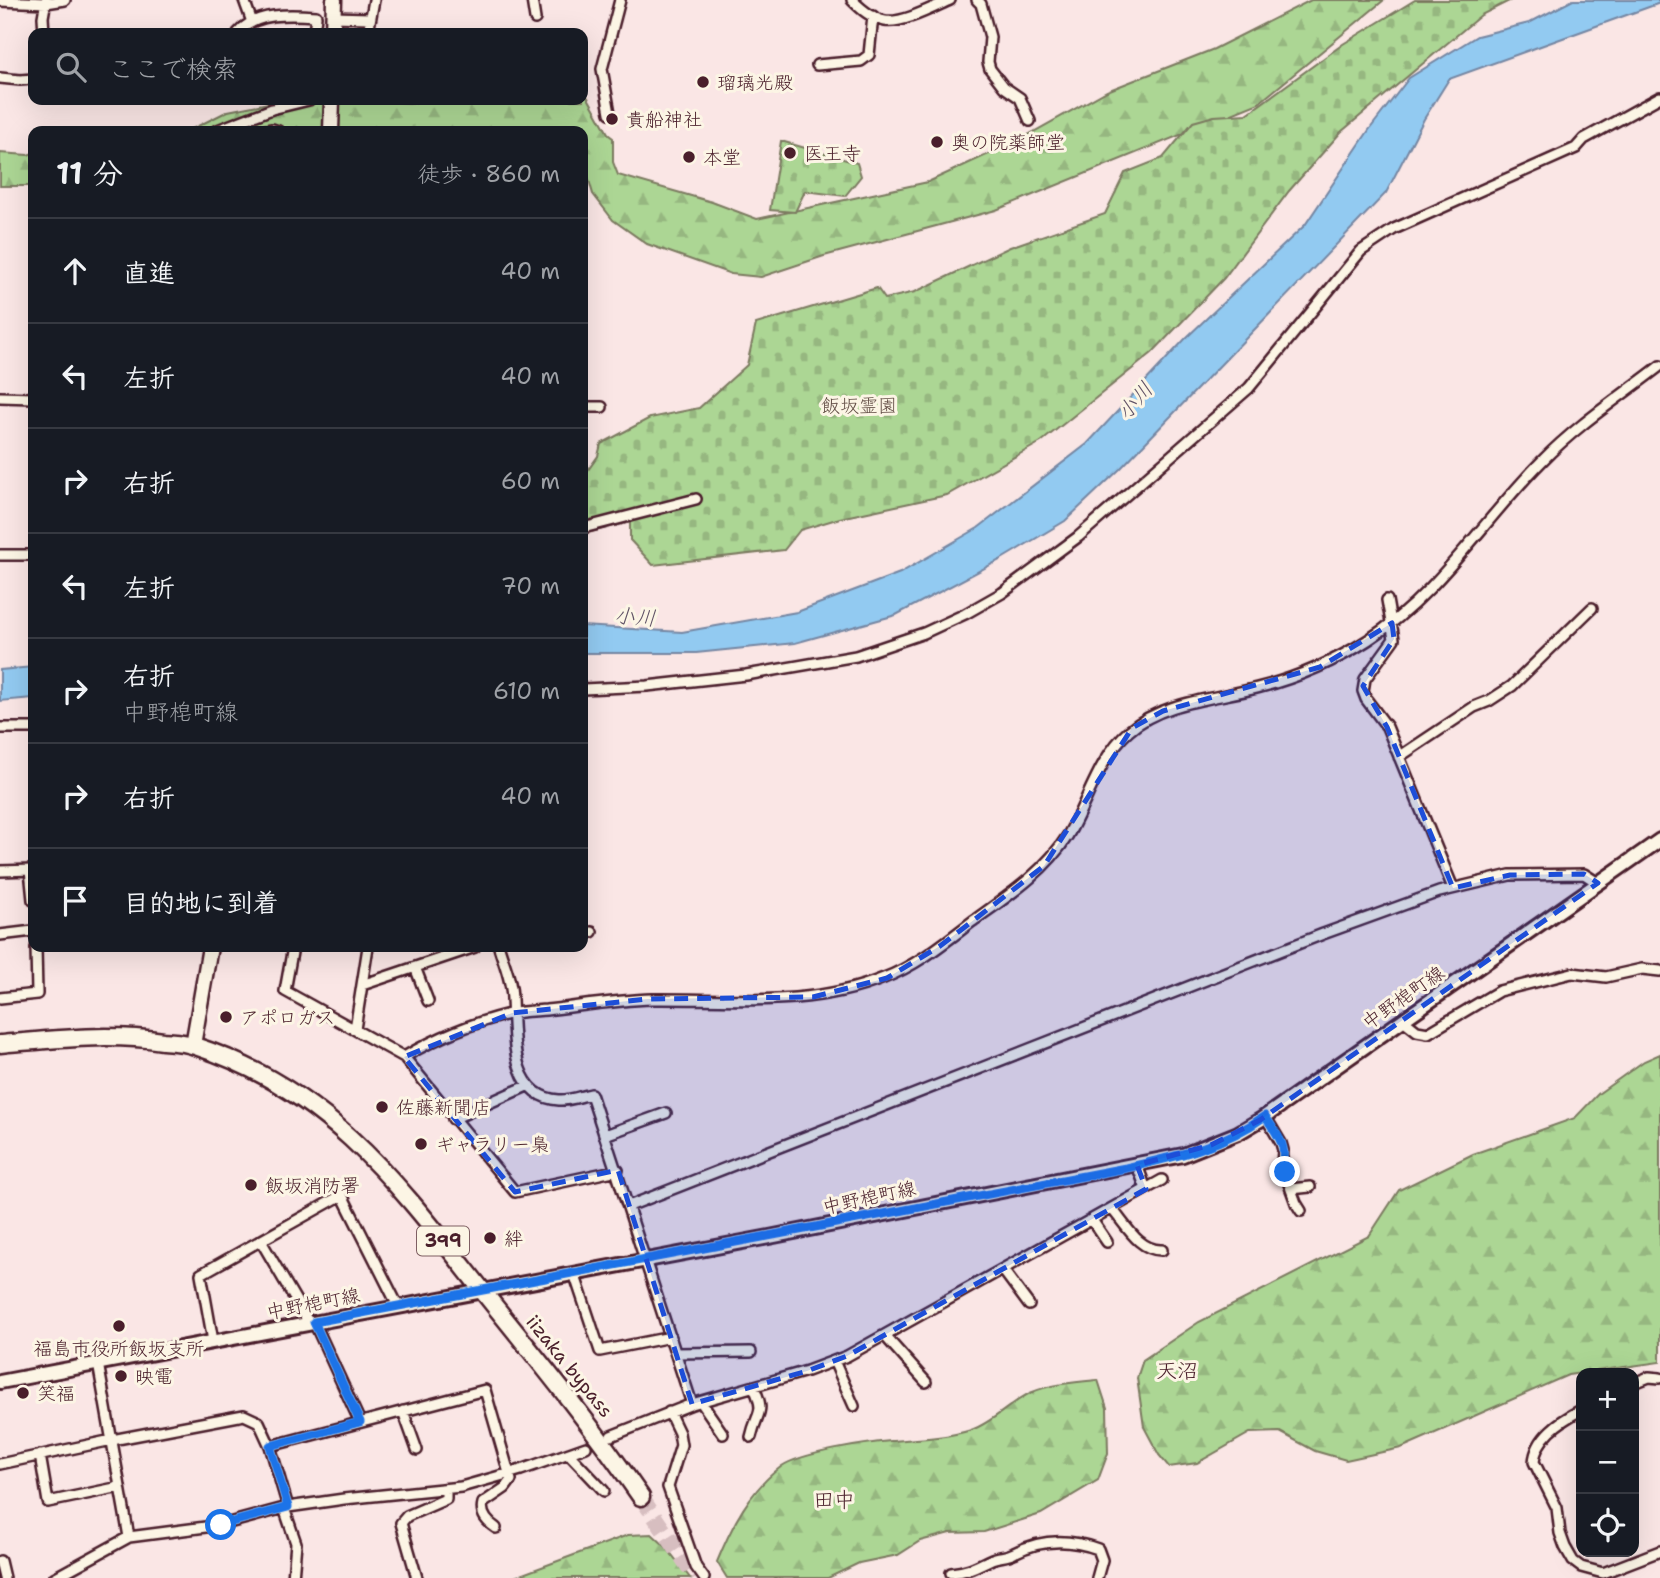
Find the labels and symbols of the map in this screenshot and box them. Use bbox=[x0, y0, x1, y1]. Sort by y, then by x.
place label: 瑠璃光殿 bbox=[717, 70, 793, 95]
marker: 瑠璃光殿 bbox=[695, 74, 711, 90]
place label: 貴船神社 bbox=[626, 107, 702, 132]
marker: 貴船神社 bbox=[604, 111, 620, 127]
place label: 奥の院薬師堂 bbox=[951, 130, 1065, 155]
marker: 奥の院薬師堂 bbox=[929, 134, 945, 150]
place label: 医王寺 bbox=[804, 141, 861, 166]
place label: 本堂 bbox=[703, 145, 741, 170]
marker: 医王寺 bbox=[782, 145, 798, 161]
marker: 本堂 bbox=[681, 149, 697, 165]
water label: 小川 bbox=[1111, 376, 1159, 426]
park label: 飯坂霊園 bbox=[821, 393, 897, 418]
water label: 小川 bbox=[613, 602, 657, 632]
street label: 中野梍町線 bbox=[1357, 960, 1449, 1035]
place label: アポロガス bbox=[240, 1005, 335, 1030]
marker: アポロガス bbox=[218, 1009, 234, 1025]
place label: 佐藤新聞店 bbox=[396, 1095, 491, 1120]
marker: 佐藤新聞店 bbox=[374, 1099, 390, 1115]
place label: ギャラリー梟 bbox=[435, 1132, 549, 1157]
marker: ギャラリー梟 bbox=[413, 1136, 429, 1152]
route end bbox=[1269, 1156, 1300, 1187]
place label: 飯坂消防署 bbox=[265, 1173, 360, 1198]
street label: 中野梍町線 bbox=[820, 1175, 918, 1220]
marker: 飯坂消防署 bbox=[243, 1177, 259, 1193]
road number: 399 bbox=[417, 1226, 469, 1256]
place label: 絆 bbox=[504, 1226, 523, 1251]
marker: 絆 bbox=[482, 1230, 498, 1246]
street label: 中野梍町線 bbox=[264, 1282, 362, 1325]
street label: iizaka bypass bbox=[521, 1310, 619, 1423]
marker: 福島市役所飯坂支所 bbox=[111, 1318, 127, 1334]
place label: 福島市役所飯坂支所 bbox=[33, 1336, 205, 1361]
district label: 天沼 bbox=[1156, 1357, 1198, 1385]
place label: 映電 bbox=[135, 1364, 173, 1389]
marker: 映電 bbox=[113, 1368, 129, 1384]
place label: 笑福 bbox=[37, 1381, 75, 1406]
marker: 笑福 bbox=[15, 1385, 31, 1401]
district label: 田中 bbox=[813, 1486, 855, 1514]
route start bbox=[205, 1509, 236, 1540]

